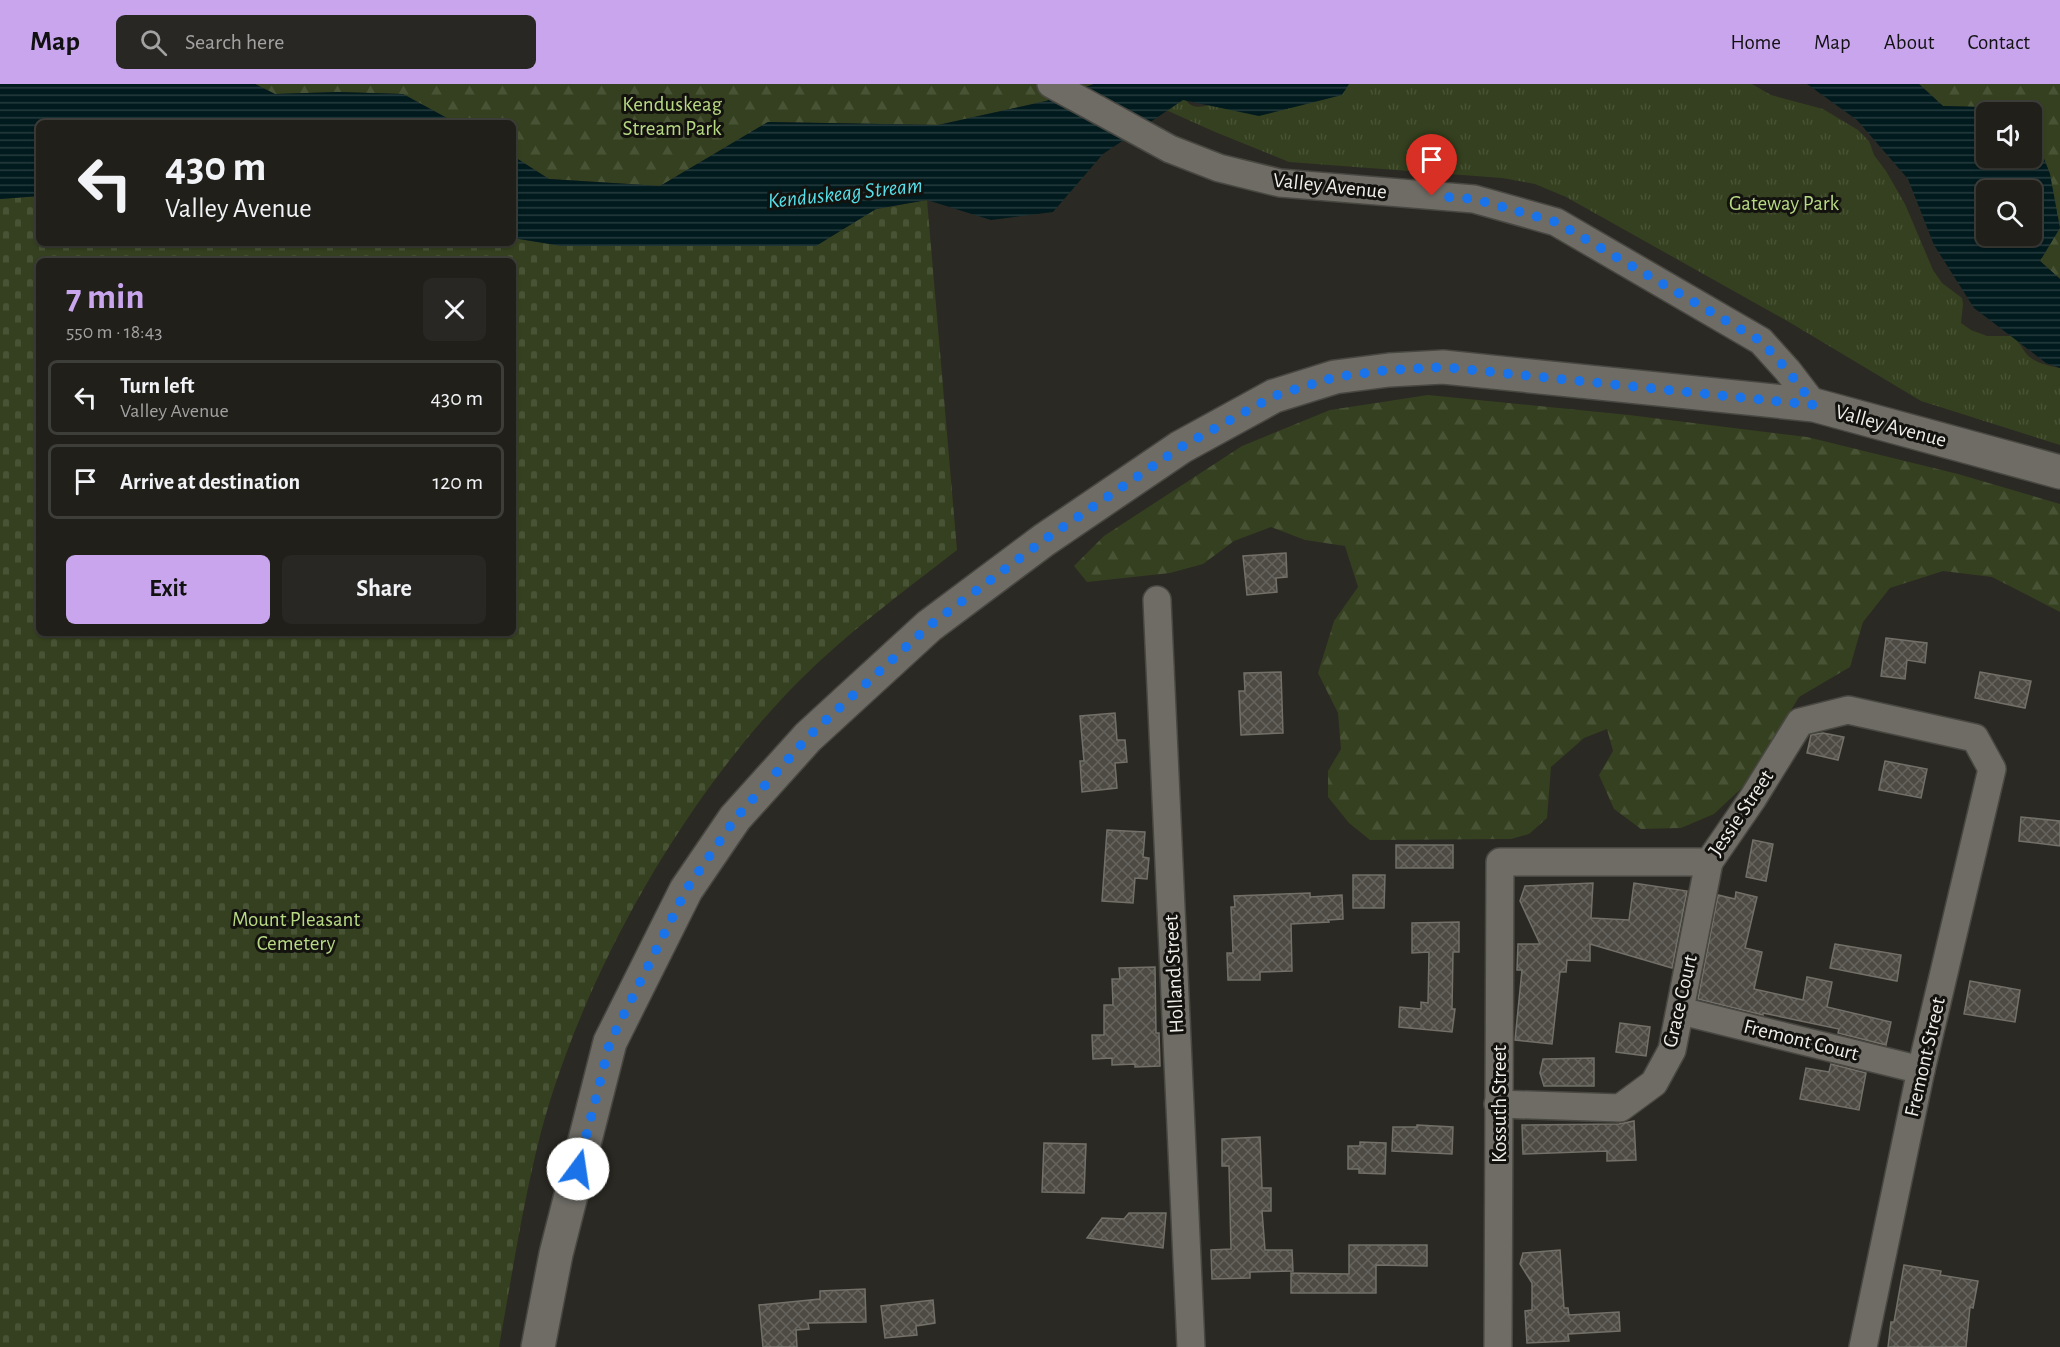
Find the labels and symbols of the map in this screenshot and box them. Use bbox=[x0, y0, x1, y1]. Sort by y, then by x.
park label: Kenduskeag Stream Park bbox=[622, 94, 723, 139]
pin bbox=[1406, 134, 1457, 196]
street label: Valley Avenue bbox=[1272, 170, 1388, 202]
water label: Kenduskeag Stream bbox=[767, 174, 923, 212]
park label: Gateway Park bbox=[1729, 193, 1839, 214]
street label: Valley Avenue bbox=[1833, 401, 1949, 451]
street label: Jessie Street bbox=[1705, 766, 1778, 860]
park label: Mount Pleasant Cemetery bbox=[232, 909, 360, 954]
street label: Holland Street bbox=[1160, 914, 1188, 1034]
street label: Grace Court bbox=[1659, 952, 1701, 1049]
street label: Fremont Street bbox=[1901, 995, 1949, 1119]
street label: Fremont Court bbox=[1741, 1016, 1861, 1064]
street label: Kossuth Street bbox=[1489, 1045, 1510, 1163]
position arrow bbox=[546, 1137, 610, 1201]

